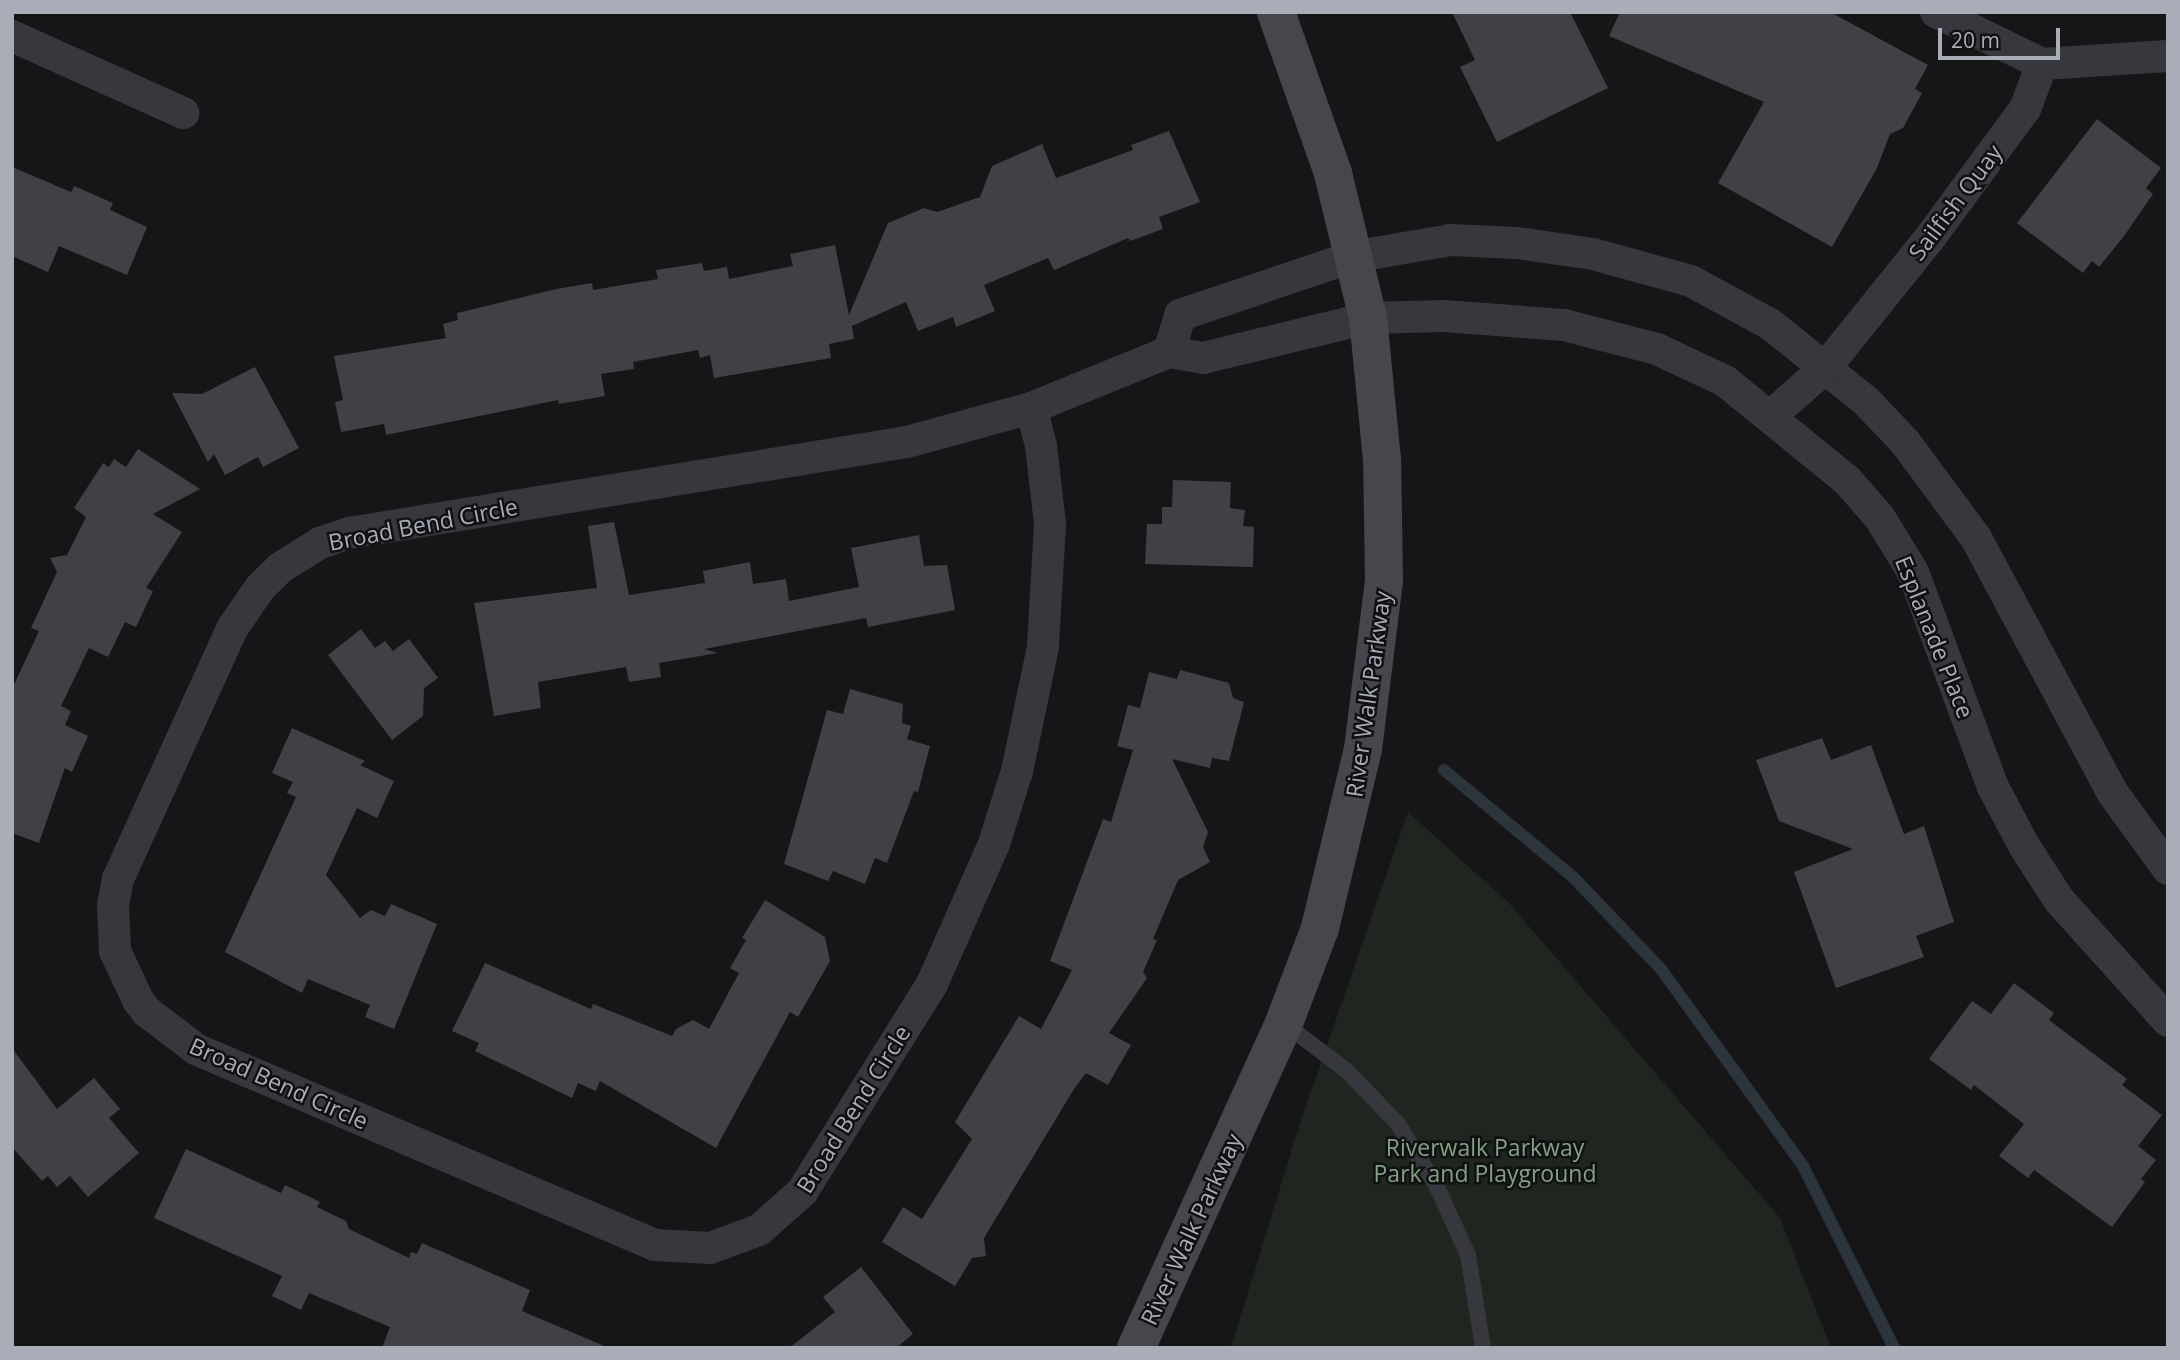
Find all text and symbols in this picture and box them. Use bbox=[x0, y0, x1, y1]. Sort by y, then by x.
scale bar bbox=[1942, 14, 2064, 58]
text: 20 m bbox=[1951, 26, 2000, 54]
street label: Sailfish Quay bbox=[1902, 139, 2008, 265]
street label: Broad Bend Circle bbox=[326, 492, 520, 556]
street label: Esplanade Place bbox=[1890, 552, 1980, 722]
street label: River Walk Parkway bbox=[1340, 589, 1396, 799]
street label: Broad Bend Circle bbox=[790, 1020, 916, 1198]
street label: Broad Bend Circle bbox=[186, 1031, 372, 1135]
street label: River Walk Parkway bbox=[1135, 1129, 1247, 1329]
park label: Riverwalk Parkway Park and Playground bbox=[1374, 1133, 1596, 1187]

